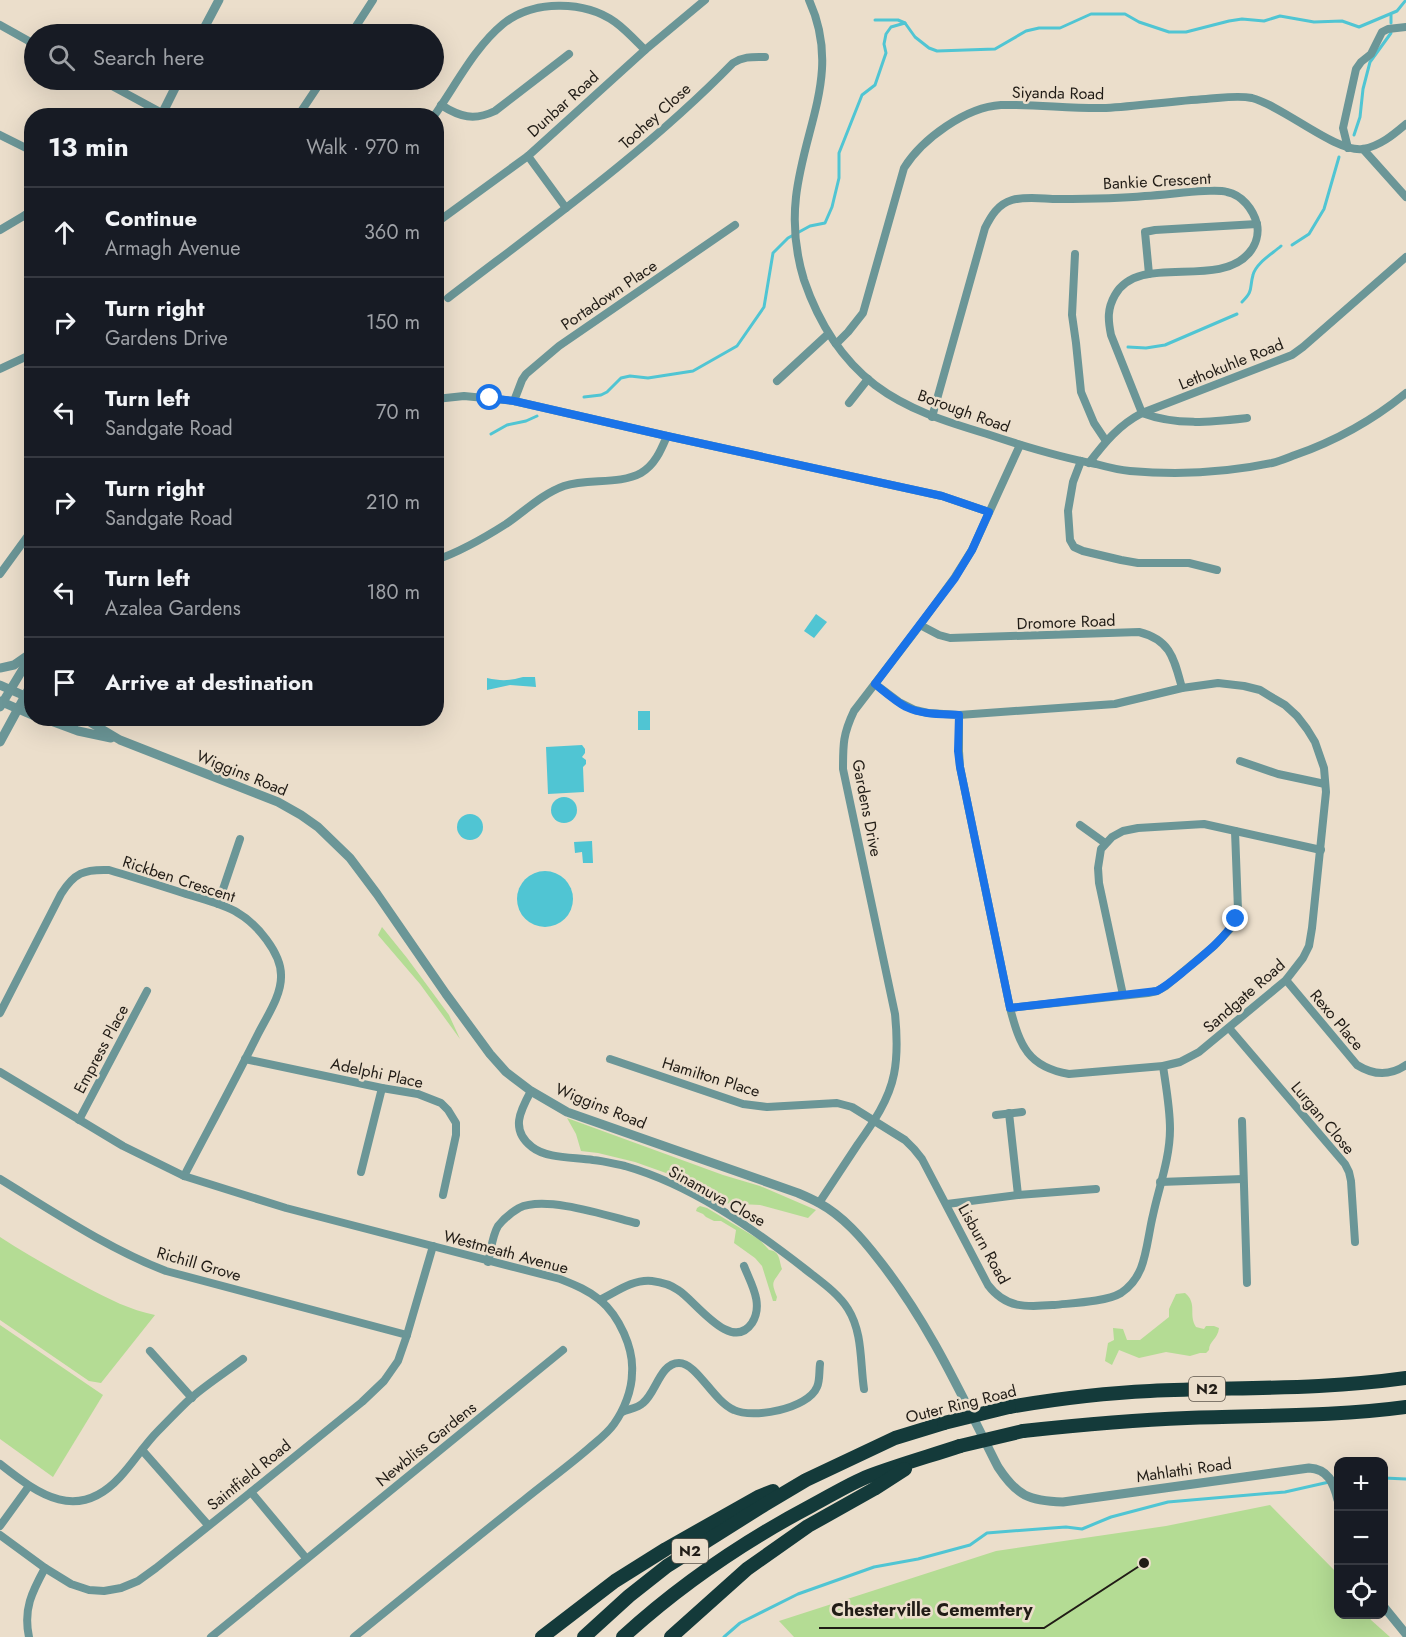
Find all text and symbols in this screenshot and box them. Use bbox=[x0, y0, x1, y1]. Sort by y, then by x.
search box bbox=[24, 24, 444, 90]
icon: search bbox=[45, 41, 78, 74]
text: Search here bbox=[93, 41, 204, 73]
street label: Dunbar Road bbox=[522, 66, 604, 142]
street label: Toohey Close bbox=[614, 77, 696, 155]
street label: Siyanda Road bbox=[1012, 81, 1104, 105]
text: 13 min bbox=[48, 128, 129, 166]
text: Walk · 970 m bbox=[306, 133, 420, 162]
street label: Bankie Crescent bbox=[1102, 167, 1212, 195]
text: Continue bbox=[105, 202, 197, 234]
icon: ahead bbox=[48, 216, 81, 249]
text: 360 m bbox=[364, 218, 420, 247]
text: Armagh Avenue bbox=[105, 234, 240, 263]
street label: Portadown Place bbox=[556, 254, 662, 336]
text: Turn right bbox=[105, 292, 205, 324]
icon: right bbox=[48, 306, 81, 339]
text: 150 m bbox=[366, 308, 420, 337]
text: Gardens Drive bbox=[105, 324, 228, 353]
street label: Lethokuhle Road bbox=[1175, 332, 1287, 396]
text: Turn left bbox=[105, 382, 190, 414]
route start bbox=[476, 384, 502, 410]
street label: Borough Road bbox=[915, 384, 1013, 438]
icon: left bbox=[48, 396, 81, 429]
text: 70 m bbox=[376, 398, 420, 427]
text: Sandgate Road bbox=[105, 414, 233, 443]
text: Turn right bbox=[105, 472, 205, 504]
icon: right bbox=[48, 486, 81, 519]
text: 210 m bbox=[366, 488, 420, 517]
text: Sandgate Road bbox=[105, 504, 233, 533]
text: Turn left bbox=[105, 562, 190, 594]
icon: left bbox=[48, 576, 81, 609]
text: 180 m bbox=[366, 578, 420, 607]
text: Azalea Gardens bbox=[105, 594, 241, 623]
street label: Dromore Road bbox=[1016, 609, 1116, 635]
icon: arrive bbox=[48, 666, 81, 699]
text: Arrive at destination bbox=[105, 666, 314, 698]
street label: Wiggins Road bbox=[193, 744, 291, 802]
street label: Gardens Drive bbox=[846, 758, 888, 858]
street label: Rickben Crescent bbox=[120, 850, 239, 908]
route end bbox=[1222, 905, 1248, 931]
street label: Sandgate Road bbox=[1198, 954, 1290, 1038]
street label: Rexo Place bbox=[1305, 985, 1369, 1055]
street label: Empress Place bbox=[68, 1001, 134, 1097]
street label: Hamilton Place bbox=[659, 1051, 763, 1103]
street label: Adelphi Place bbox=[329, 1052, 425, 1094]
street label: Wiggins Road bbox=[552, 1077, 650, 1135]
street label: Lurgan Close bbox=[1286, 1077, 1360, 1159]
street label: Sinamuva Close bbox=[664, 1160, 770, 1232]
street label: Lisburn Road bbox=[952, 1200, 1016, 1288]
street label: Westmeath Avenue bbox=[441, 1224, 571, 1280]
street label: Richill Grove bbox=[154, 1241, 244, 1287]
road number: N2 bbox=[1189, 1377, 1225, 1401]
street label: Outer Ring Road bbox=[903, 1379, 1019, 1429]
street label: Newbliss Gardens bbox=[371, 1396, 481, 1492]
street label: Saintfield Road bbox=[202, 1434, 296, 1516]
street label: Mahlathi Road bbox=[1135, 1452, 1233, 1488]
map controls bbox=[1334, 1457, 1388, 1619]
button: + bbox=[1334, 1457, 1388, 1511]
button: − bbox=[1334, 1511, 1388, 1565]
road number: N2 bbox=[672, 1539, 708, 1563]
button: locate bbox=[1334, 1565, 1388, 1619]
callout: Chesterville Cememtery bbox=[819, 1592, 1044, 1628]
text: Chesterville Cememtery bbox=[831, 1597, 1033, 1623]

